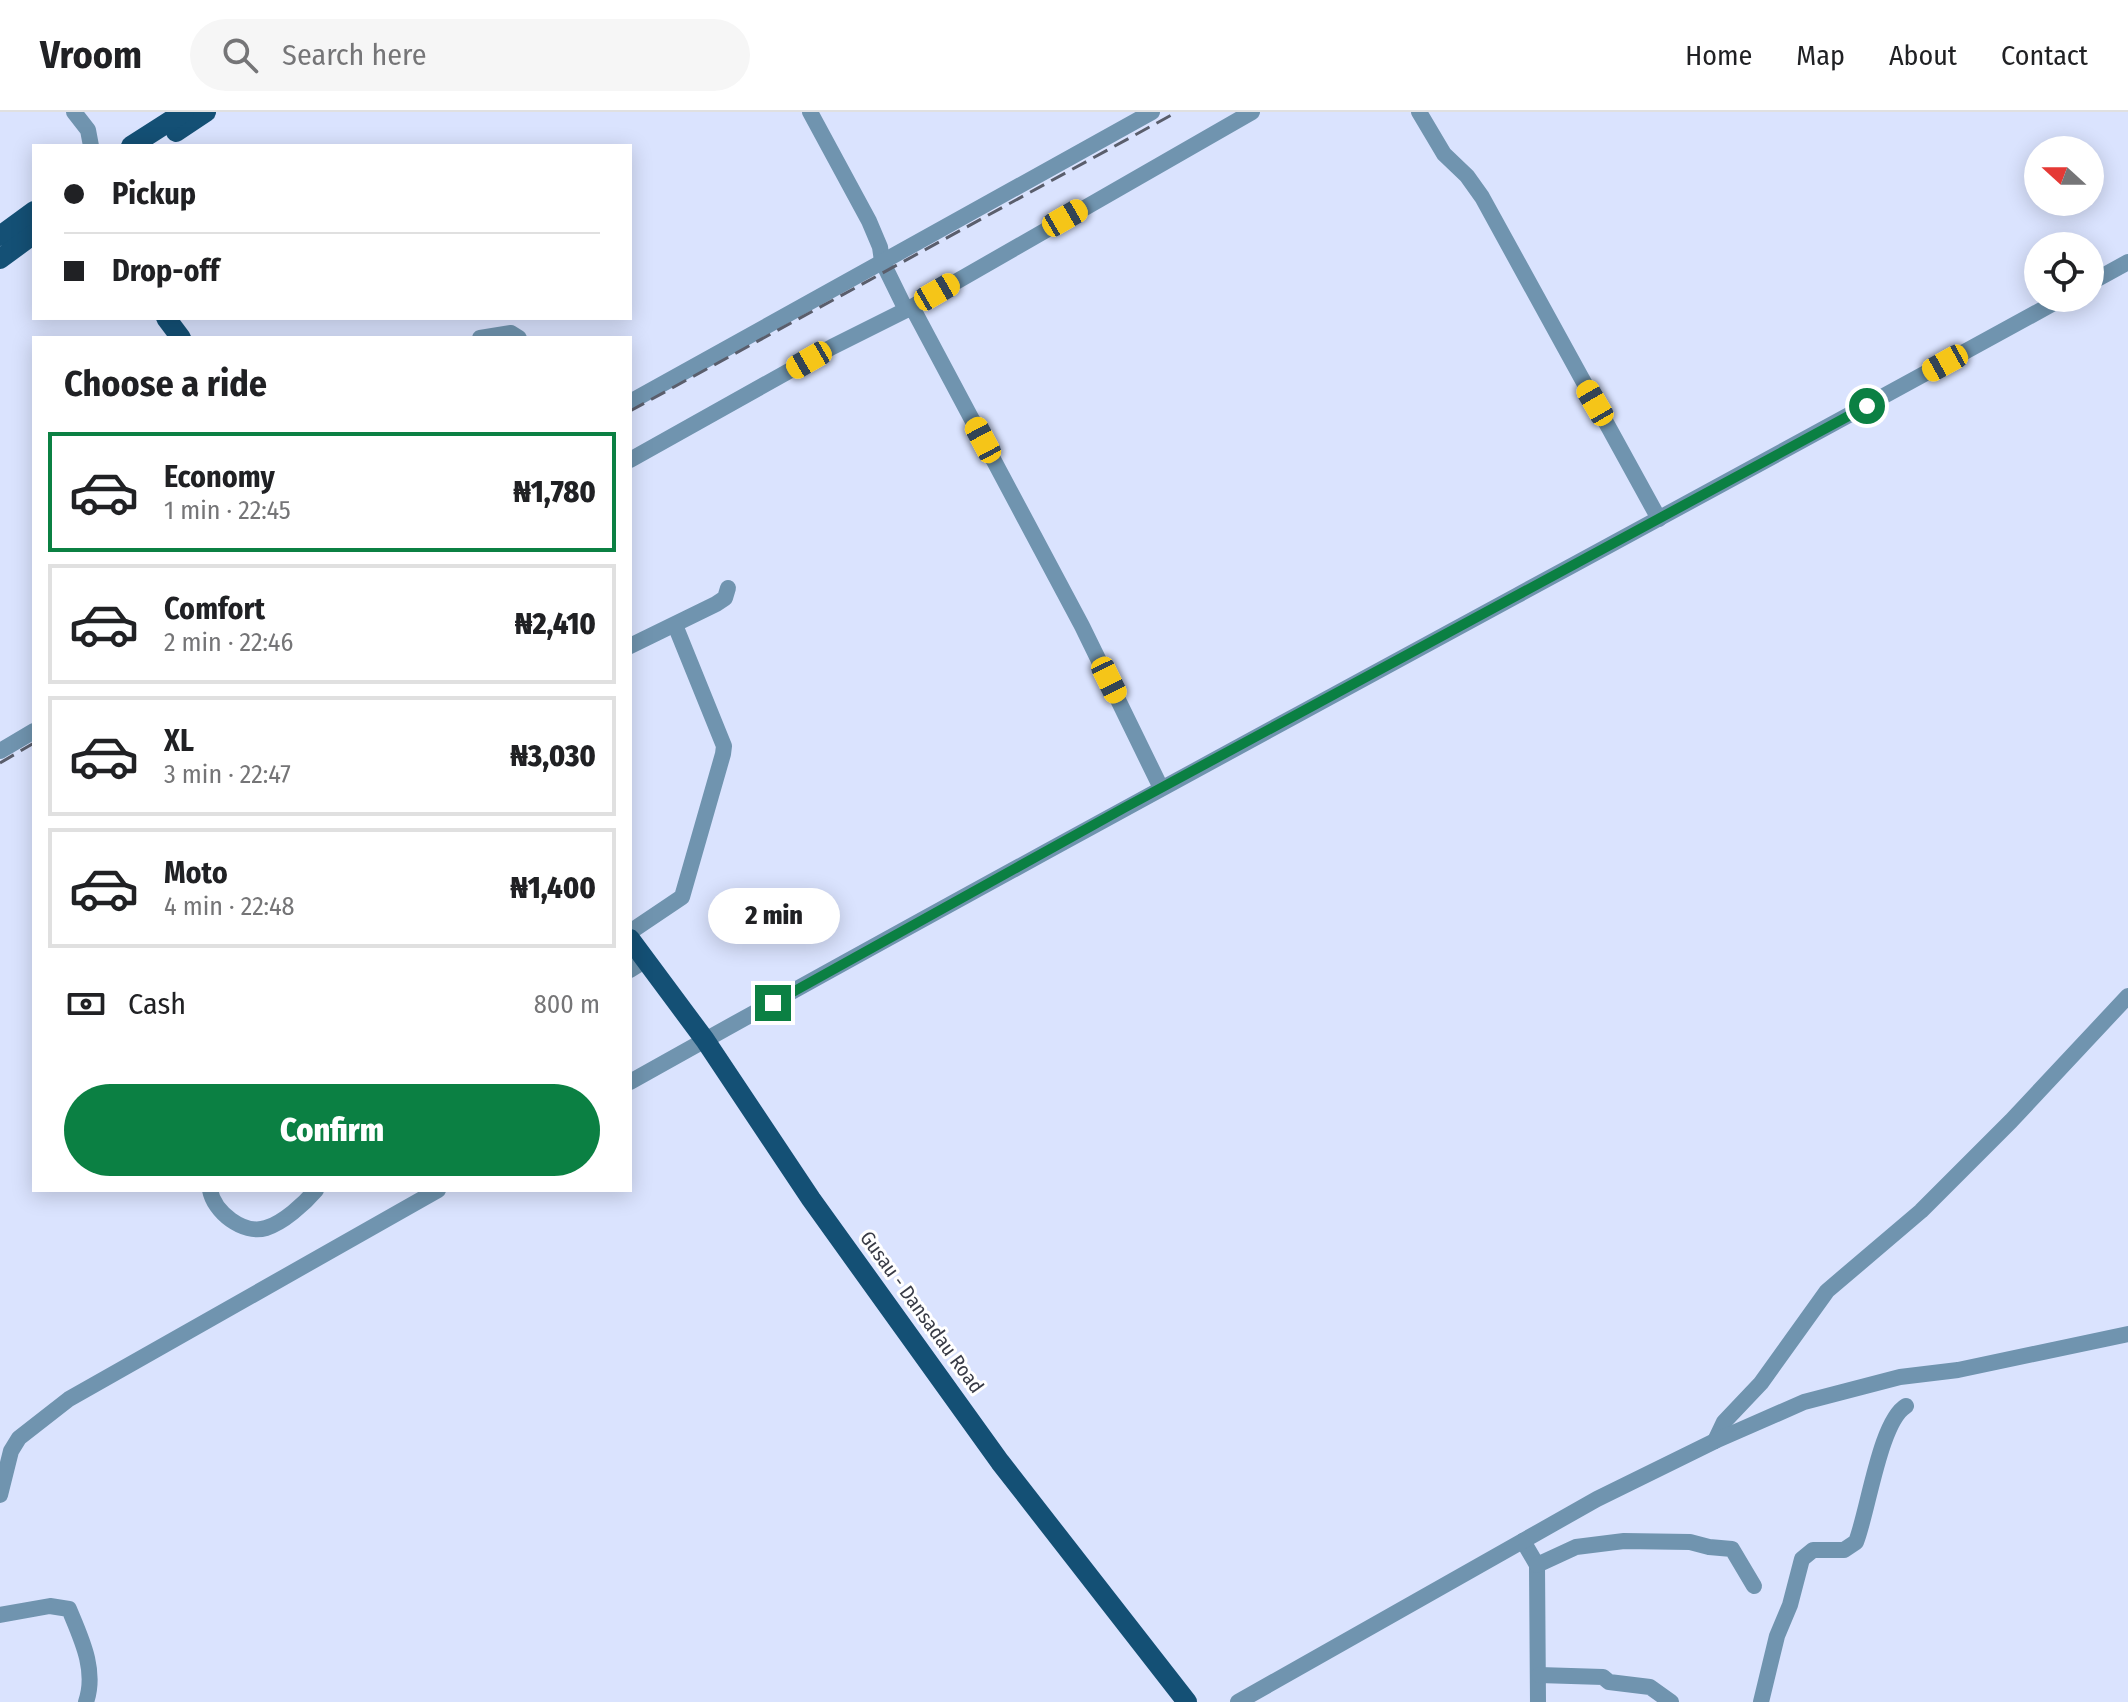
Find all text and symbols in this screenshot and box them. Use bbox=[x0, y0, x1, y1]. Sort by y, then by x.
search box bbox=[190, 19, 750, 91]
text: Vroom bbox=[40, 32, 142, 78]
icon: search bbox=[218, 33, 262, 77]
text: Search here bbox=[282, 37, 427, 73]
text: Home bbox=[1685, 39, 1752, 72]
text: Map bbox=[1796, 39, 1845, 72]
text: About bbox=[1889, 39, 1957, 72]
text: Contact bbox=[2001, 39, 2088, 72]
north arrow bbox=[2024, 136, 2104, 216]
map controls bbox=[2024, 136, 2104, 312]
text: Pickup bbox=[112, 176, 196, 212]
car bbox=[1038, 196, 1092, 240]
button: locate bbox=[2024, 232, 2104, 312]
text: Drop-off bbox=[112, 253, 219, 289]
car bbox=[910, 270, 964, 314]
car bbox=[782, 338, 836, 382]
car bbox=[1918, 341, 1972, 385]
text: Choose a ride bbox=[64, 362, 267, 406]
car bbox=[1573, 376, 1617, 430]
route start bbox=[1849, 388, 1885, 424]
car bbox=[961, 413, 1005, 467]
icon: car bbox=[68, 456, 140, 528]
text: Economy bbox=[164, 459, 275, 495]
text: ₦1,780 bbox=[513, 474, 596, 510]
text: 1 min · 22:45 bbox=[164, 495, 291, 526]
icon: car bbox=[68, 588, 140, 660]
text: Comfort bbox=[164, 591, 265, 627]
text: ₦2,410 bbox=[515, 606, 596, 642]
text: 2 min · 22:46 bbox=[164, 627, 293, 658]
car bbox=[1088, 653, 1130, 707]
icon: car bbox=[68, 720, 140, 792]
text: XL bbox=[164, 723, 194, 759]
text: ₦3,030 bbox=[510, 738, 596, 774]
text: 3 min · 22:47 bbox=[164, 759, 291, 790]
icon: car bbox=[68, 852, 140, 924]
text: Moto bbox=[164, 855, 228, 891]
text: ₦1,400 bbox=[510, 870, 596, 906]
callout: 2 min bbox=[707, 887, 839, 943]
text: 4 min · 22:48 bbox=[164, 891, 295, 922]
text: 2 min bbox=[745, 900, 803, 931]
icon: cash bbox=[64, 982, 108, 1026]
route end bbox=[755, 985, 791, 1021]
text: Cash bbox=[128, 986, 186, 1022]
text: 800 m bbox=[534, 989, 600, 1020]
button: Confirm bbox=[64, 1084, 600, 1176]
street label: Gusau - Dansadau Road bbox=[855, 1226, 989, 1398]

